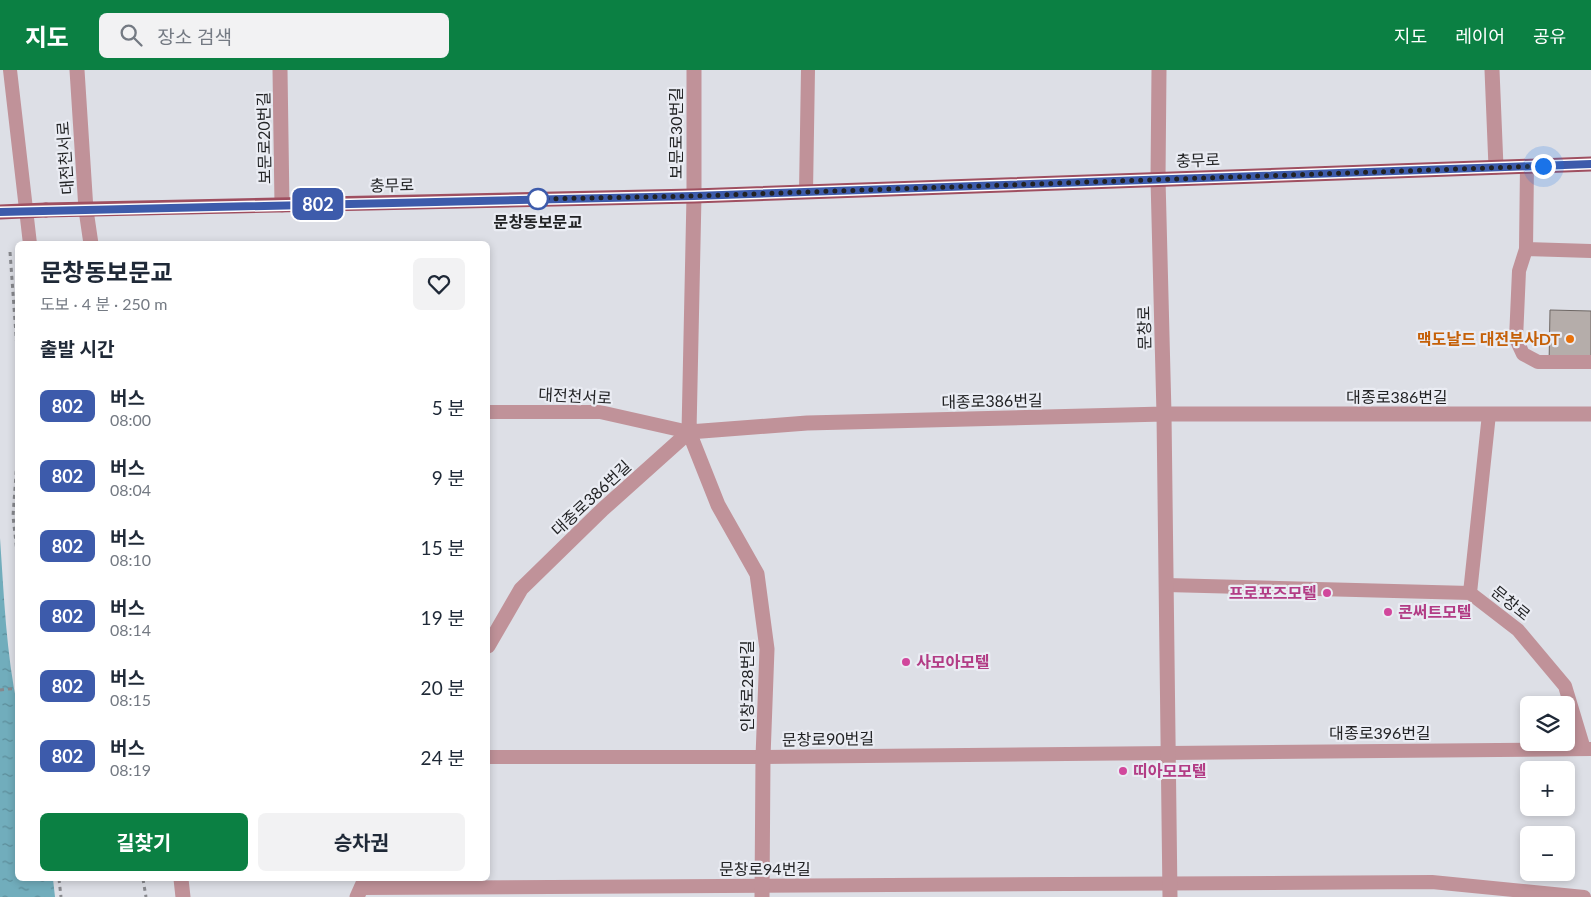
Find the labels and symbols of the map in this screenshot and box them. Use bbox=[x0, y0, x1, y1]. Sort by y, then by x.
street label: 보문로30번길 bbox=[666, 87, 685, 179]
street label: 보문로20번길 bbox=[253, 92, 274, 184]
street label: 대전천서로 bbox=[52, 120, 77, 195]
street label: 충무로 bbox=[1176, 149, 1221, 170]
your location bbox=[1531, 154, 1556, 179]
street label: 충무로 bbox=[370, 175, 415, 194]
line badge: 802 bbox=[289, 188, 347, 220]
marker: 문창동보문교 bbox=[527, 188, 549, 210]
place label: 문창동보문교 bbox=[494, 212, 582, 231]
street label: 문창로 bbox=[1134, 305, 1153, 350]
place label: 맥도날드 대전부사DT bbox=[1417, 329, 1560, 348]
marker: 맥도날드 대전부사DT bbox=[1564, 333, 1576, 345]
street label: 대전천서로 bbox=[538, 384, 613, 407]
street label: 대종로386번길 bbox=[1346, 387, 1448, 406]
street label: 대종로386번길 bbox=[941, 390, 1043, 411]
street label: 대종로386번길 bbox=[547, 456, 634, 539]
street label: 문창로 bbox=[1488, 581, 1535, 624]
place label: 프로포즈모텔 bbox=[1229, 583, 1317, 602]
marker: 프로포즈모텔 bbox=[1321, 587, 1333, 599]
place label: 콘써트모텔 bbox=[1398, 602, 1472, 621]
marker: 콘써트모텔 bbox=[1382, 606, 1394, 618]
street label: 인창로28번길 bbox=[737, 640, 756, 732]
place label: 사모아모텔 bbox=[916, 652, 990, 671]
marker: 사모아모텔 bbox=[900, 656, 912, 668]
street label: 대종로396번길 bbox=[1329, 723, 1431, 742]
street label: 문창로90번길 bbox=[782, 728, 874, 749]
place label: 띠아모모텔 bbox=[1133, 761, 1207, 780]
marker: 띠아모모텔 bbox=[1117, 765, 1129, 777]
street label: 문창로94번길 bbox=[719, 859, 811, 878]

